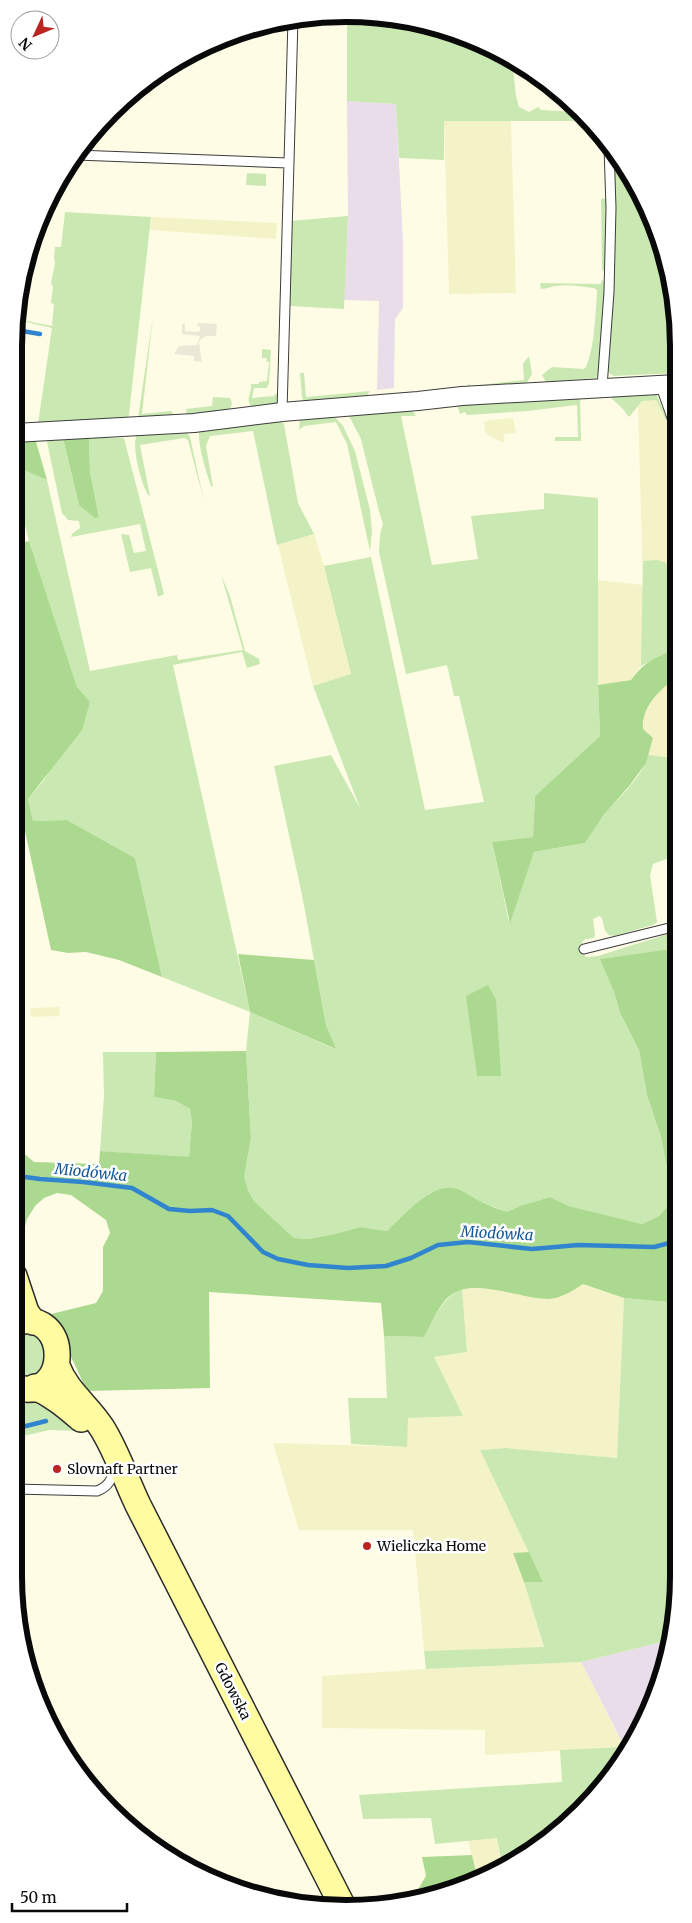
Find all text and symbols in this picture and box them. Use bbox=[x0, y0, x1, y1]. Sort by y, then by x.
north arrow bbox=[10, 10, 60, 60]
text: N bbox=[15, 34, 36, 54]
water label: Miodówka bbox=[53, 1159, 128, 1185]
water label: Miodówka bbox=[459, 1222, 534, 1244]
place label: Slovnaft Partner bbox=[67, 1460, 178, 1478]
marker: Slovnaft Partner bbox=[51, 1463, 63, 1475]
place label: Wieliczka Home bbox=[376, 1537, 486, 1555]
marker: Wieliczka Home bbox=[361, 1540, 373, 1552]
street label: Gdowska bbox=[211, 1659, 255, 1723]
scale bar bbox=[12, 1880, 128, 1912]
text: 50 m bbox=[20, 1888, 57, 1907]

